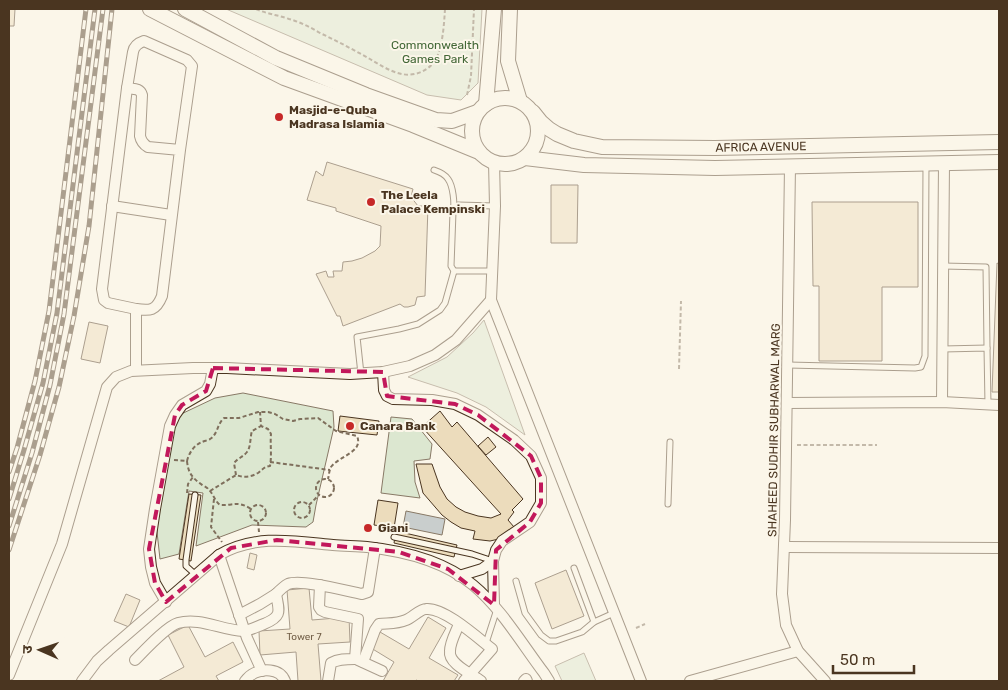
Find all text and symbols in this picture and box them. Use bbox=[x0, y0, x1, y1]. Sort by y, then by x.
park label: Commonwealth Games Park bbox=[391, 38, 479, 66]
place label: Masjid-e-Quba Madrasa Islamia bbox=[289, 103, 385, 131]
marker: Masjid-e-Quba Madrasa Islamia bbox=[273, 111, 285, 123]
street label: AFRICA AVENUE bbox=[715, 139, 807, 155]
place label: The Leela Palace Kempinski bbox=[381, 188, 485, 216]
marker: The Leela Palace Kempinski bbox=[365, 196, 377, 208]
street label: SHAHEED SUDHIR SUBHARWAL MARG bbox=[765, 323, 783, 537]
place label: Canara Bank bbox=[360, 419, 436, 433]
marker: Canara Bank bbox=[344, 420, 356, 432]
place label: Giani bbox=[378, 521, 408, 535]
marker: Giani bbox=[362, 522, 374, 534]
north arrow bbox=[15, 625, 65, 675]
house number: Tower 7 bbox=[286, 631, 322, 643]
scale bar bbox=[833, 642, 914, 674]
text: उ bbox=[19, 644, 36, 654]
text: 50 m bbox=[840, 651, 875, 669]

